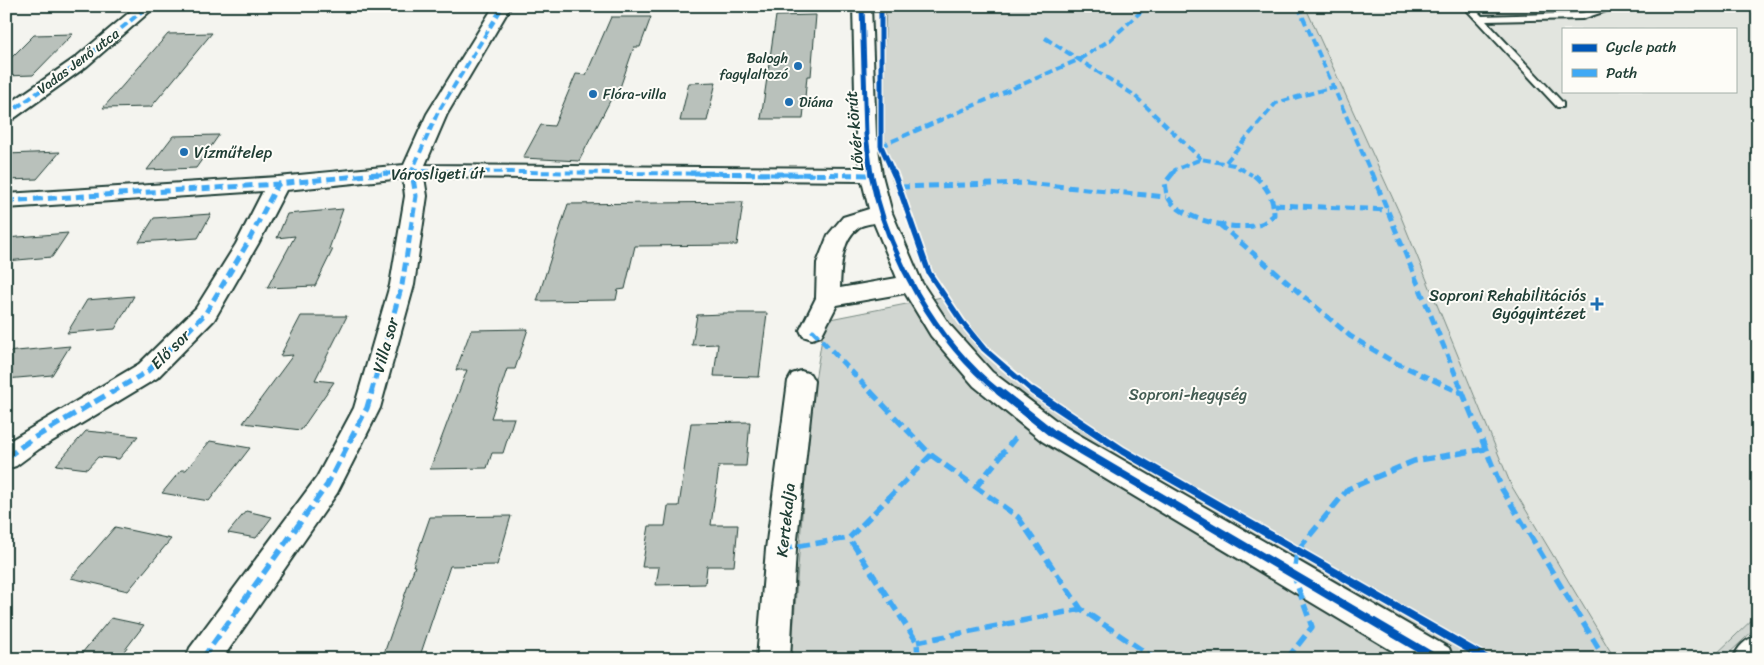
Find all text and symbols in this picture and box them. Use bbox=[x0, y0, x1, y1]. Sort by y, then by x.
street label: Vadas Jenő utca bbox=[32, 21, 126, 101]
legend bbox=[1562, 28, 1736, 92]
text: Cycle path bbox=[1606, 34, 1677, 60]
place label: Balogh fagylaltozó bbox=[719, 46, 789, 87]
marker: Balogh fagylaltozó bbox=[792, 60, 804, 72]
text: Path bbox=[1606, 60, 1637, 86]
place label: Flóra-villa bbox=[603, 82, 666, 107]
marker: Flóra-villa bbox=[587, 88, 599, 100]
place label: Diána bbox=[799, 90, 834, 115]
street label: Lővér körút bbox=[837, 90, 872, 172]
marker: Diána bbox=[783, 96, 795, 108]
place label: Vízműtelep bbox=[194, 138, 273, 167]
marker: Vízműtelep bbox=[178, 146, 190, 158]
street label: Városligeti út bbox=[391, 158, 486, 189]
place label: Soproni Rehabilitációs Gyógyintézet bbox=[1429, 281, 1586, 328]
marker: Soproni Rehabilitációs Gyógyintézet bbox=[1590, 297, 1604, 311]
street label: Villa sor bbox=[364, 313, 408, 376]
street label: Elő sor bbox=[143, 321, 199, 376]
park label: Soproni-hegység bbox=[1129, 380, 1247, 409]
street label: Kertekalja bbox=[767, 482, 804, 558]

